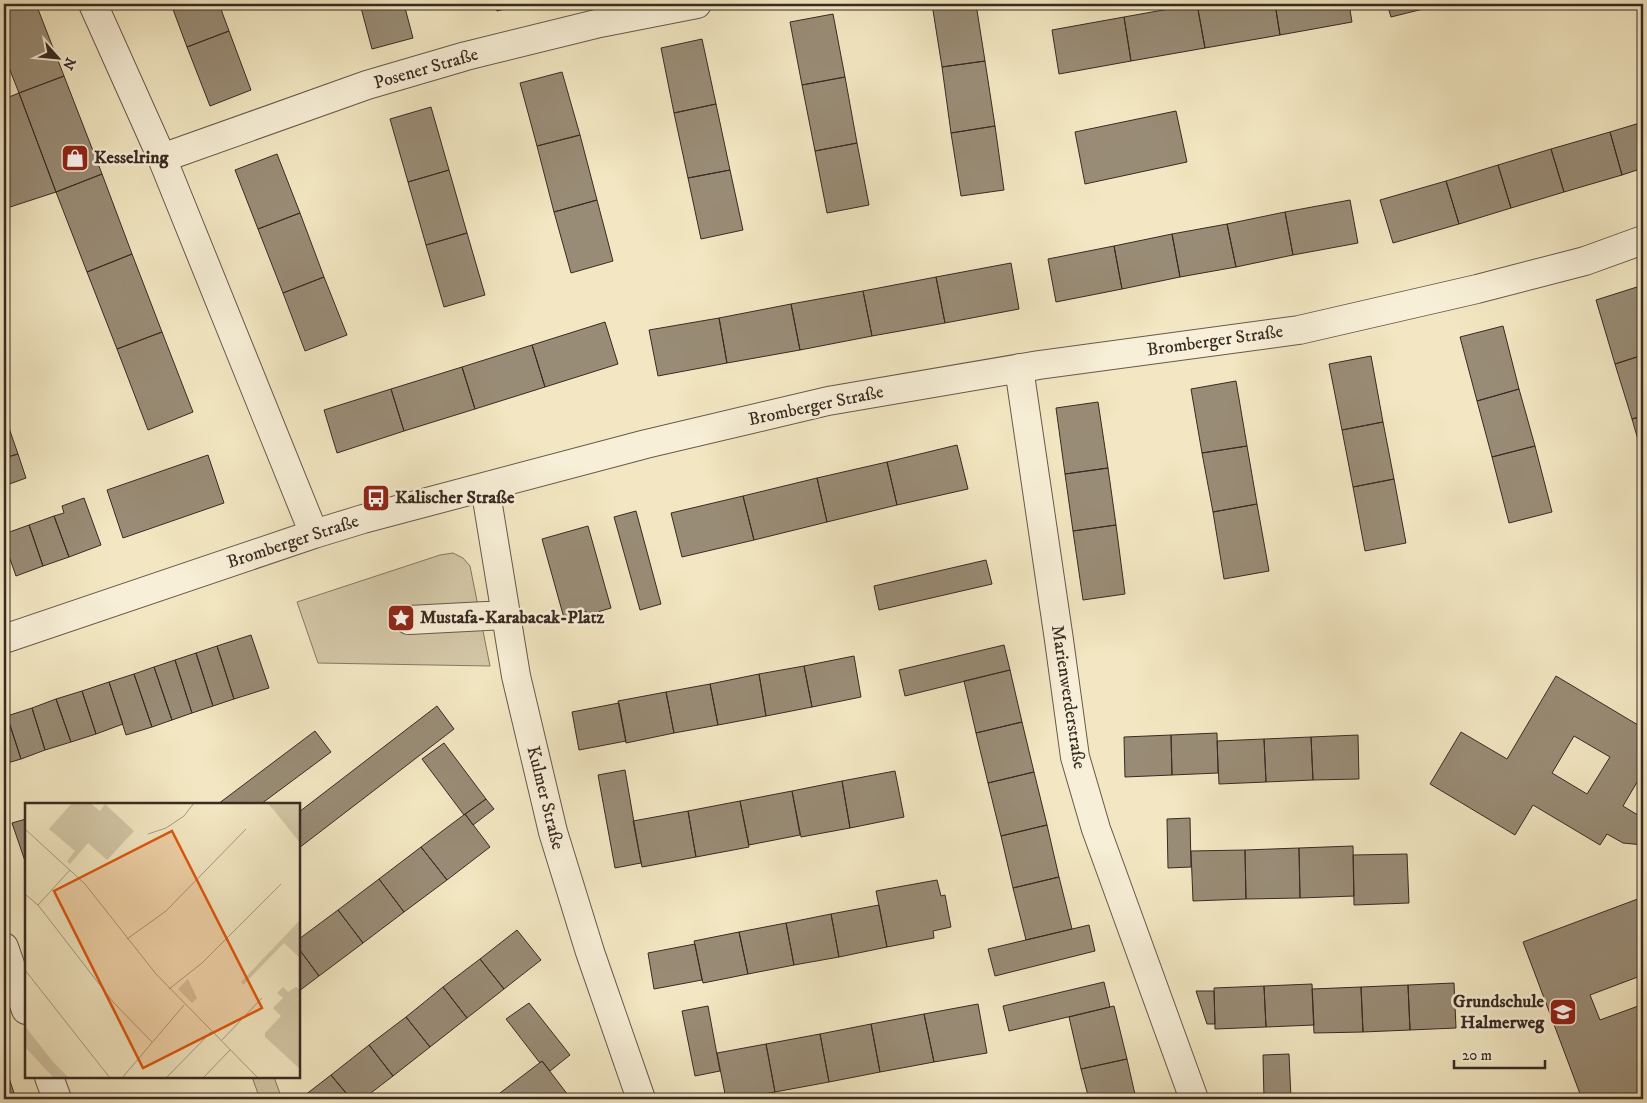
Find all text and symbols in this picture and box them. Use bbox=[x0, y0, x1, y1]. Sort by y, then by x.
north arrow bbox=[32, 32, 82, 82]
street label: Posener Straße bbox=[371, 44, 481, 94]
text: N bbox=[58, 54, 79, 73]
shop icon: Kesselring bbox=[60, 143, 90, 173]
place label: Kesselring bbox=[94, 147, 170, 169]
street label: Bromberger Straße bbox=[1145, 321, 1285, 361]
street label: Bromberger Straße bbox=[746, 381, 886, 431]
bus stop icon: Kalischer Straße bbox=[361, 483, 391, 513]
place label: Kalischer Straße bbox=[395, 487, 515, 509]
street label: Bromberger Straße bbox=[224, 510, 362, 574]
place icon: Mustafa-Karabacak-Platz bbox=[386, 603, 416, 633]
place label: Mustafa-Karabacak-Platz bbox=[420, 607, 605, 629]
street label: Marienwerderstraße bbox=[1046, 623, 1090, 771]
street label: Kulmer Straße bbox=[522, 744, 568, 852]
inset map bbox=[25, 803, 300, 1078]
place label: Grundschule Halmerweg bbox=[1453, 991, 1545, 1034]
school or university icon: Grundschule Halmerweg bbox=[1548, 997, 1578, 1027]
scale bar bbox=[1454, 1038, 1546, 1070]
text: 20 m bbox=[1462, 1046, 1492, 1065]

